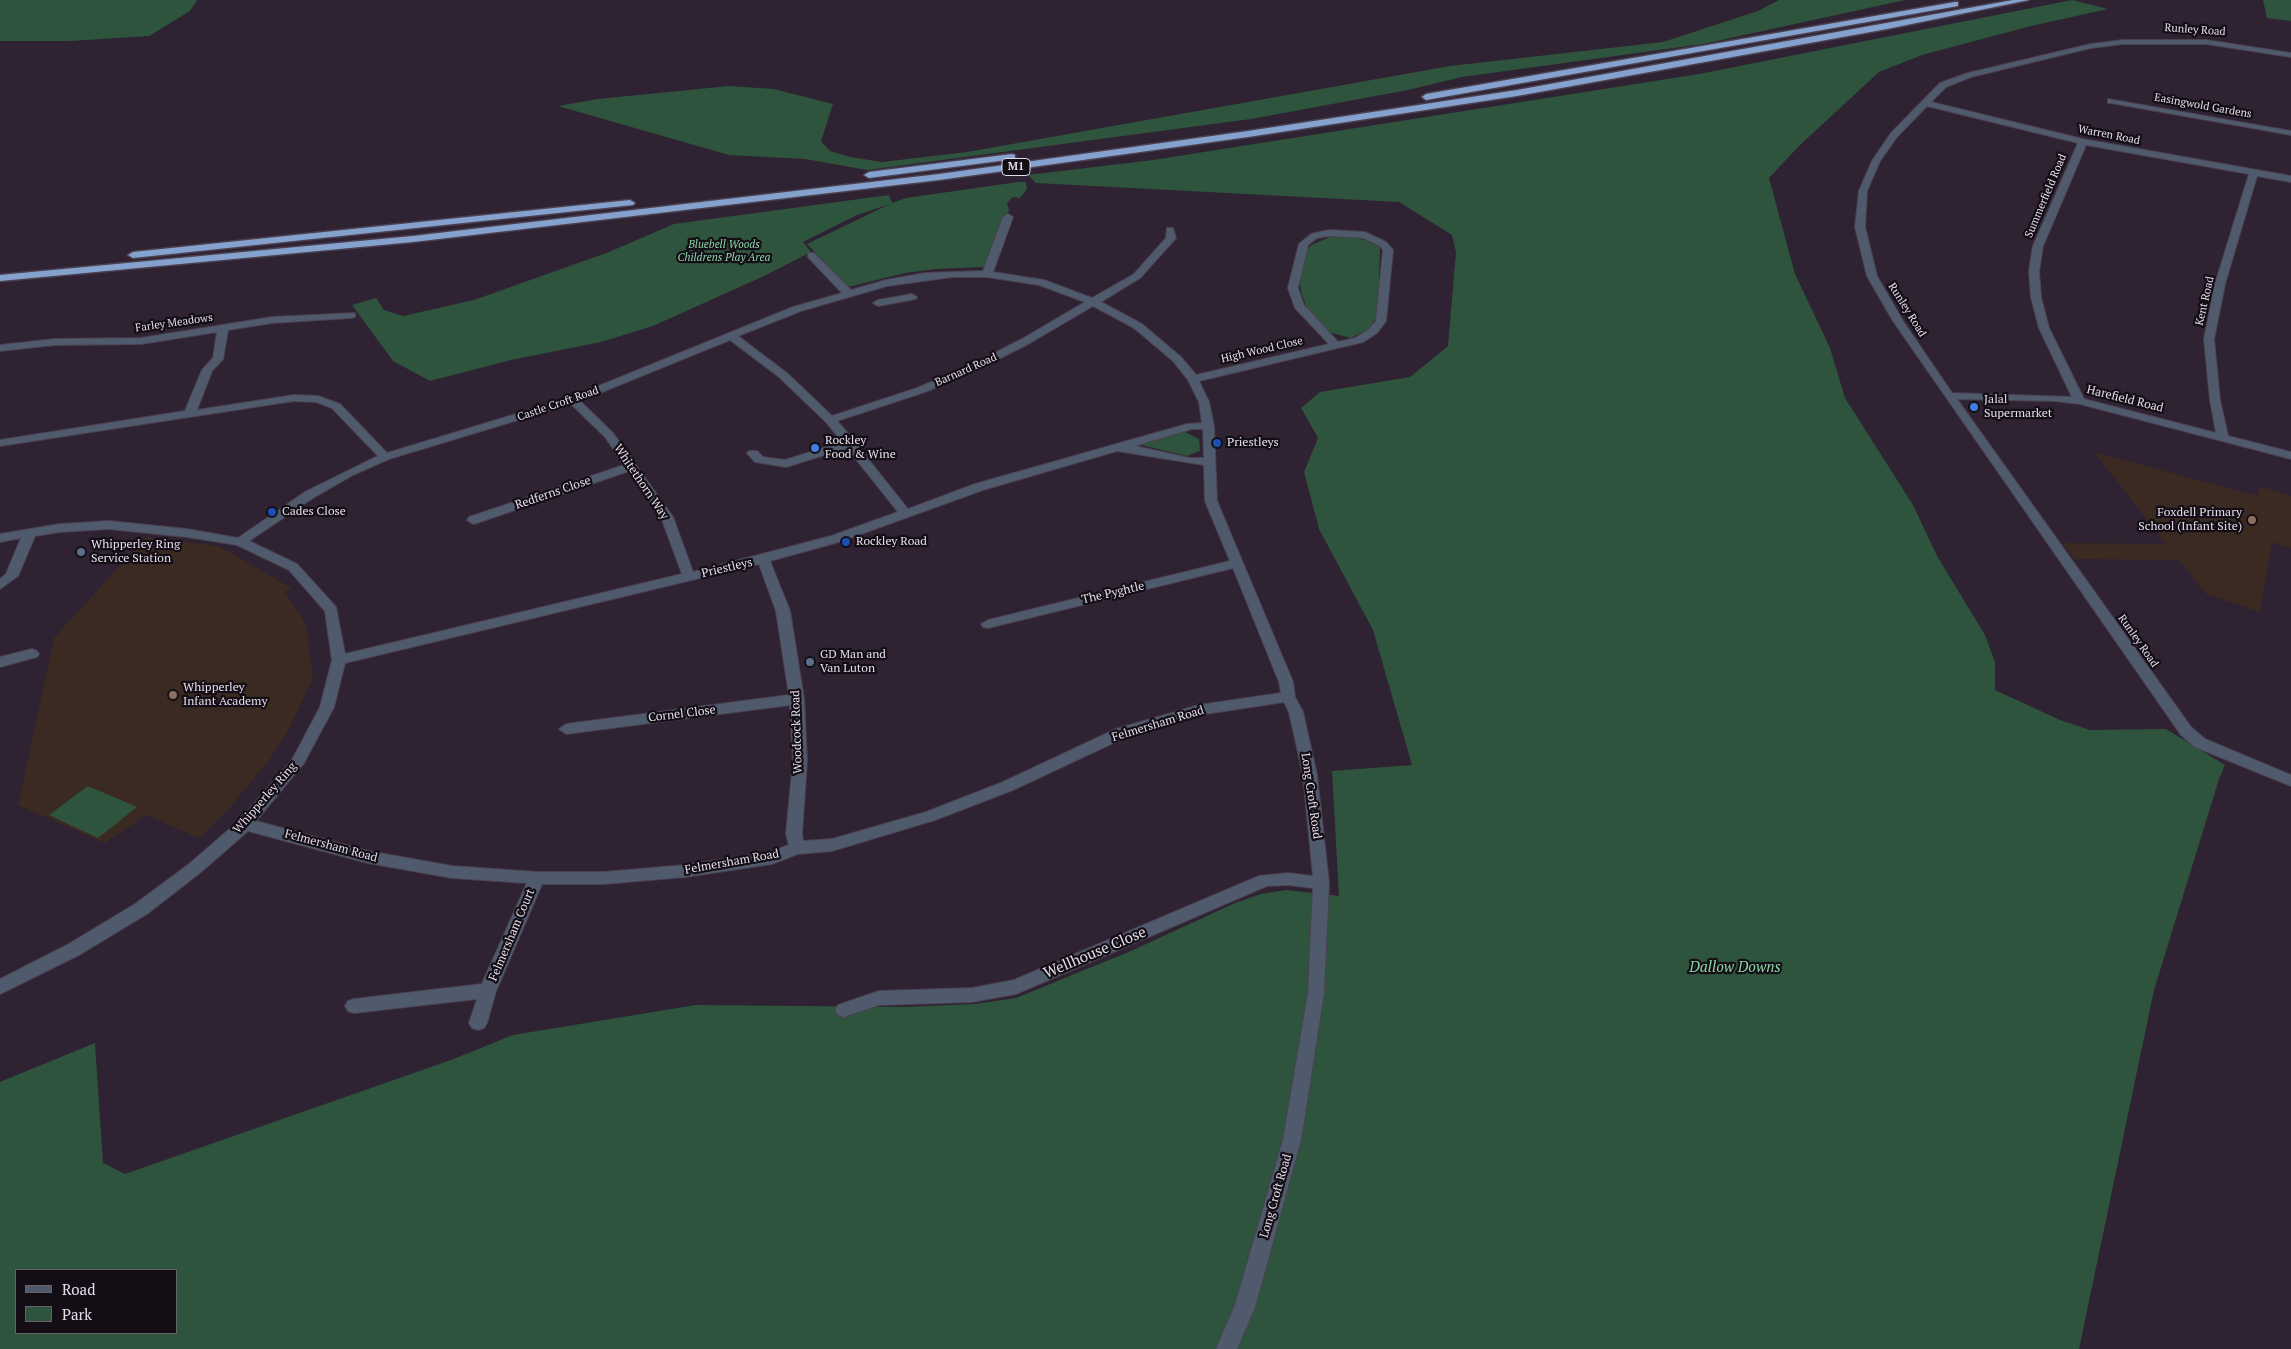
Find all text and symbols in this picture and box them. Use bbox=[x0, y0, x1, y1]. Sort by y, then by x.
street label: Runley Road bbox=[2164, 21, 2226, 39]
street label: Easingwold Gardens bbox=[2153, 91, 2253, 121]
street label: Warren Road bbox=[2077, 123, 2141, 147]
street label: Summerfield Road bbox=[2022, 152, 2070, 240]
road number: M1 bbox=[1002, 158, 1030, 176]
park label: Bluebell Woods Childrens Play Area bbox=[678, 238, 770, 264]
street label: Kent Road bbox=[2193, 275, 2217, 327]
street label: Runley Road bbox=[1885, 281, 1929, 339]
street label: Farley Meadows bbox=[134, 311, 214, 335]
street label: High Wood Close bbox=[1220, 334, 1304, 366]
street label: Barnard Road bbox=[933, 351, 999, 389]
street label: Harefield Road bbox=[2085, 383, 2165, 415]
street label: Castle Croft Road bbox=[516, 384, 600, 424]
place label: Jalal Supermarket bbox=[1984, 393, 2052, 421]
marker: Jalal Supermarket bbox=[1968, 401, 1980, 413]
place label: Rockley Food & Wine bbox=[825, 434, 896, 462]
place label: Priestleys bbox=[1227, 436, 1279, 450]
marker: Priestleys bbox=[1211, 437, 1223, 449]
street label: Whitethorn Way bbox=[611, 442, 671, 522]
marker: Rockley Food & Wine bbox=[809, 442, 821, 454]
street label: Redferns Close bbox=[513, 473, 593, 513]
place label: Cades Close bbox=[282, 505, 346, 519]
marker: Cades Close bbox=[266, 506, 278, 518]
place label: Foxdell Primary School (Infant Site) bbox=[2138, 506, 2242, 534]
marker: Foxdell Primary School (Infant Site) bbox=[2246, 514, 2258, 526]
place label: Rockley Road bbox=[856, 535, 927, 549]
marker: Rockley Road bbox=[840, 536, 852, 548]
place label: Whipperley Ring Service Station bbox=[91, 538, 180, 566]
marker: Whipperley Ring Service Station bbox=[75, 546, 87, 558]
street label: Priestleys bbox=[700, 555, 754, 581]
street label: The Pyghtle bbox=[1080, 579, 1146, 607]
street label: Runley Road bbox=[2115, 612, 2161, 670]
place label: GD Man and Van Luton bbox=[820, 648, 886, 676]
marker: GD Man and Van Luton bbox=[804, 656, 816, 668]
place label: Whipperley Infant Academy bbox=[183, 681, 268, 709]
marker: Whipperley Infant Academy bbox=[167, 689, 179, 701]
street label: Woodcock Road bbox=[788, 690, 806, 774]
street label: Cornel Close bbox=[648, 703, 716, 725]
street label: Felmersham Road bbox=[1110, 703, 1206, 745]
street label: Long Croft Road bbox=[1298, 752, 1324, 840]
street label: Whipperley Ring bbox=[230, 760, 300, 836]
street label: Felmersham Road bbox=[283, 827, 379, 865]
street label: Felmersham Road bbox=[684, 847, 780, 877]
street label: Felmersham Court bbox=[486, 887, 538, 983]
street label: Wellhouse Close bbox=[1041, 923, 1149, 983]
park label: Dallow Downs bbox=[1689, 959, 1781, 977]
street label: Long Croft Road bbox=[1257, 1152, 1295, 1240]
legend bbox=[15, 1269, 178, 1334]
text: Road bbox=[62, 1279, 95, 1299]
text: Park bbox=[62, 1304, 92, 1324]

